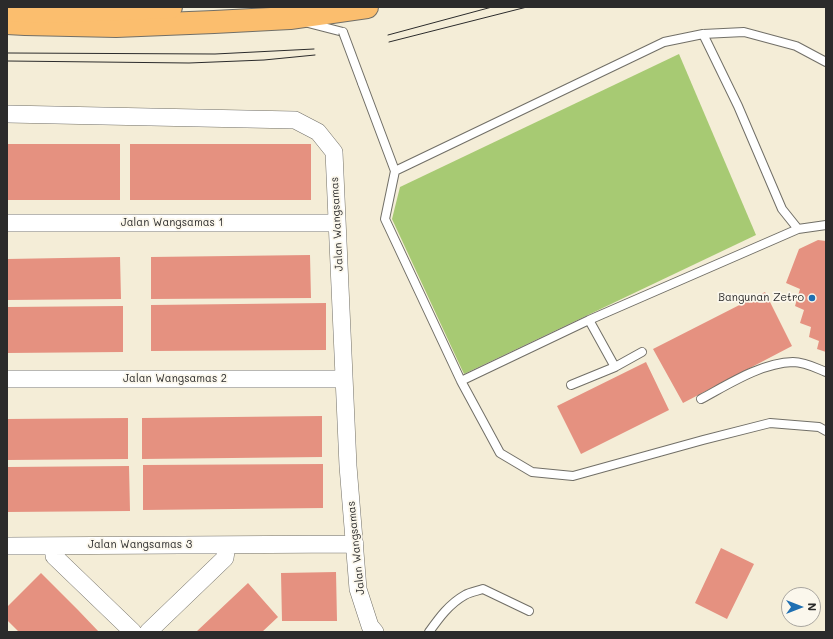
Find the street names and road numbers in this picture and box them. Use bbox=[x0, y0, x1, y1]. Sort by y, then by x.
street label: Jalan Wangsamas bbox=[328, 177, 346, 271]
street label: Jalan Wangsamas 1 bbox=[121, 216, 223, 230]
street label: Jalan Wangsamas 2 bbox=[123, 372, 227, 386]
street label: Jalan Wangsamas bbox=[345, 500, 367, 596]
street label: Jalan Wangsamas 3 bbox=[88, 538, 192, 552]

